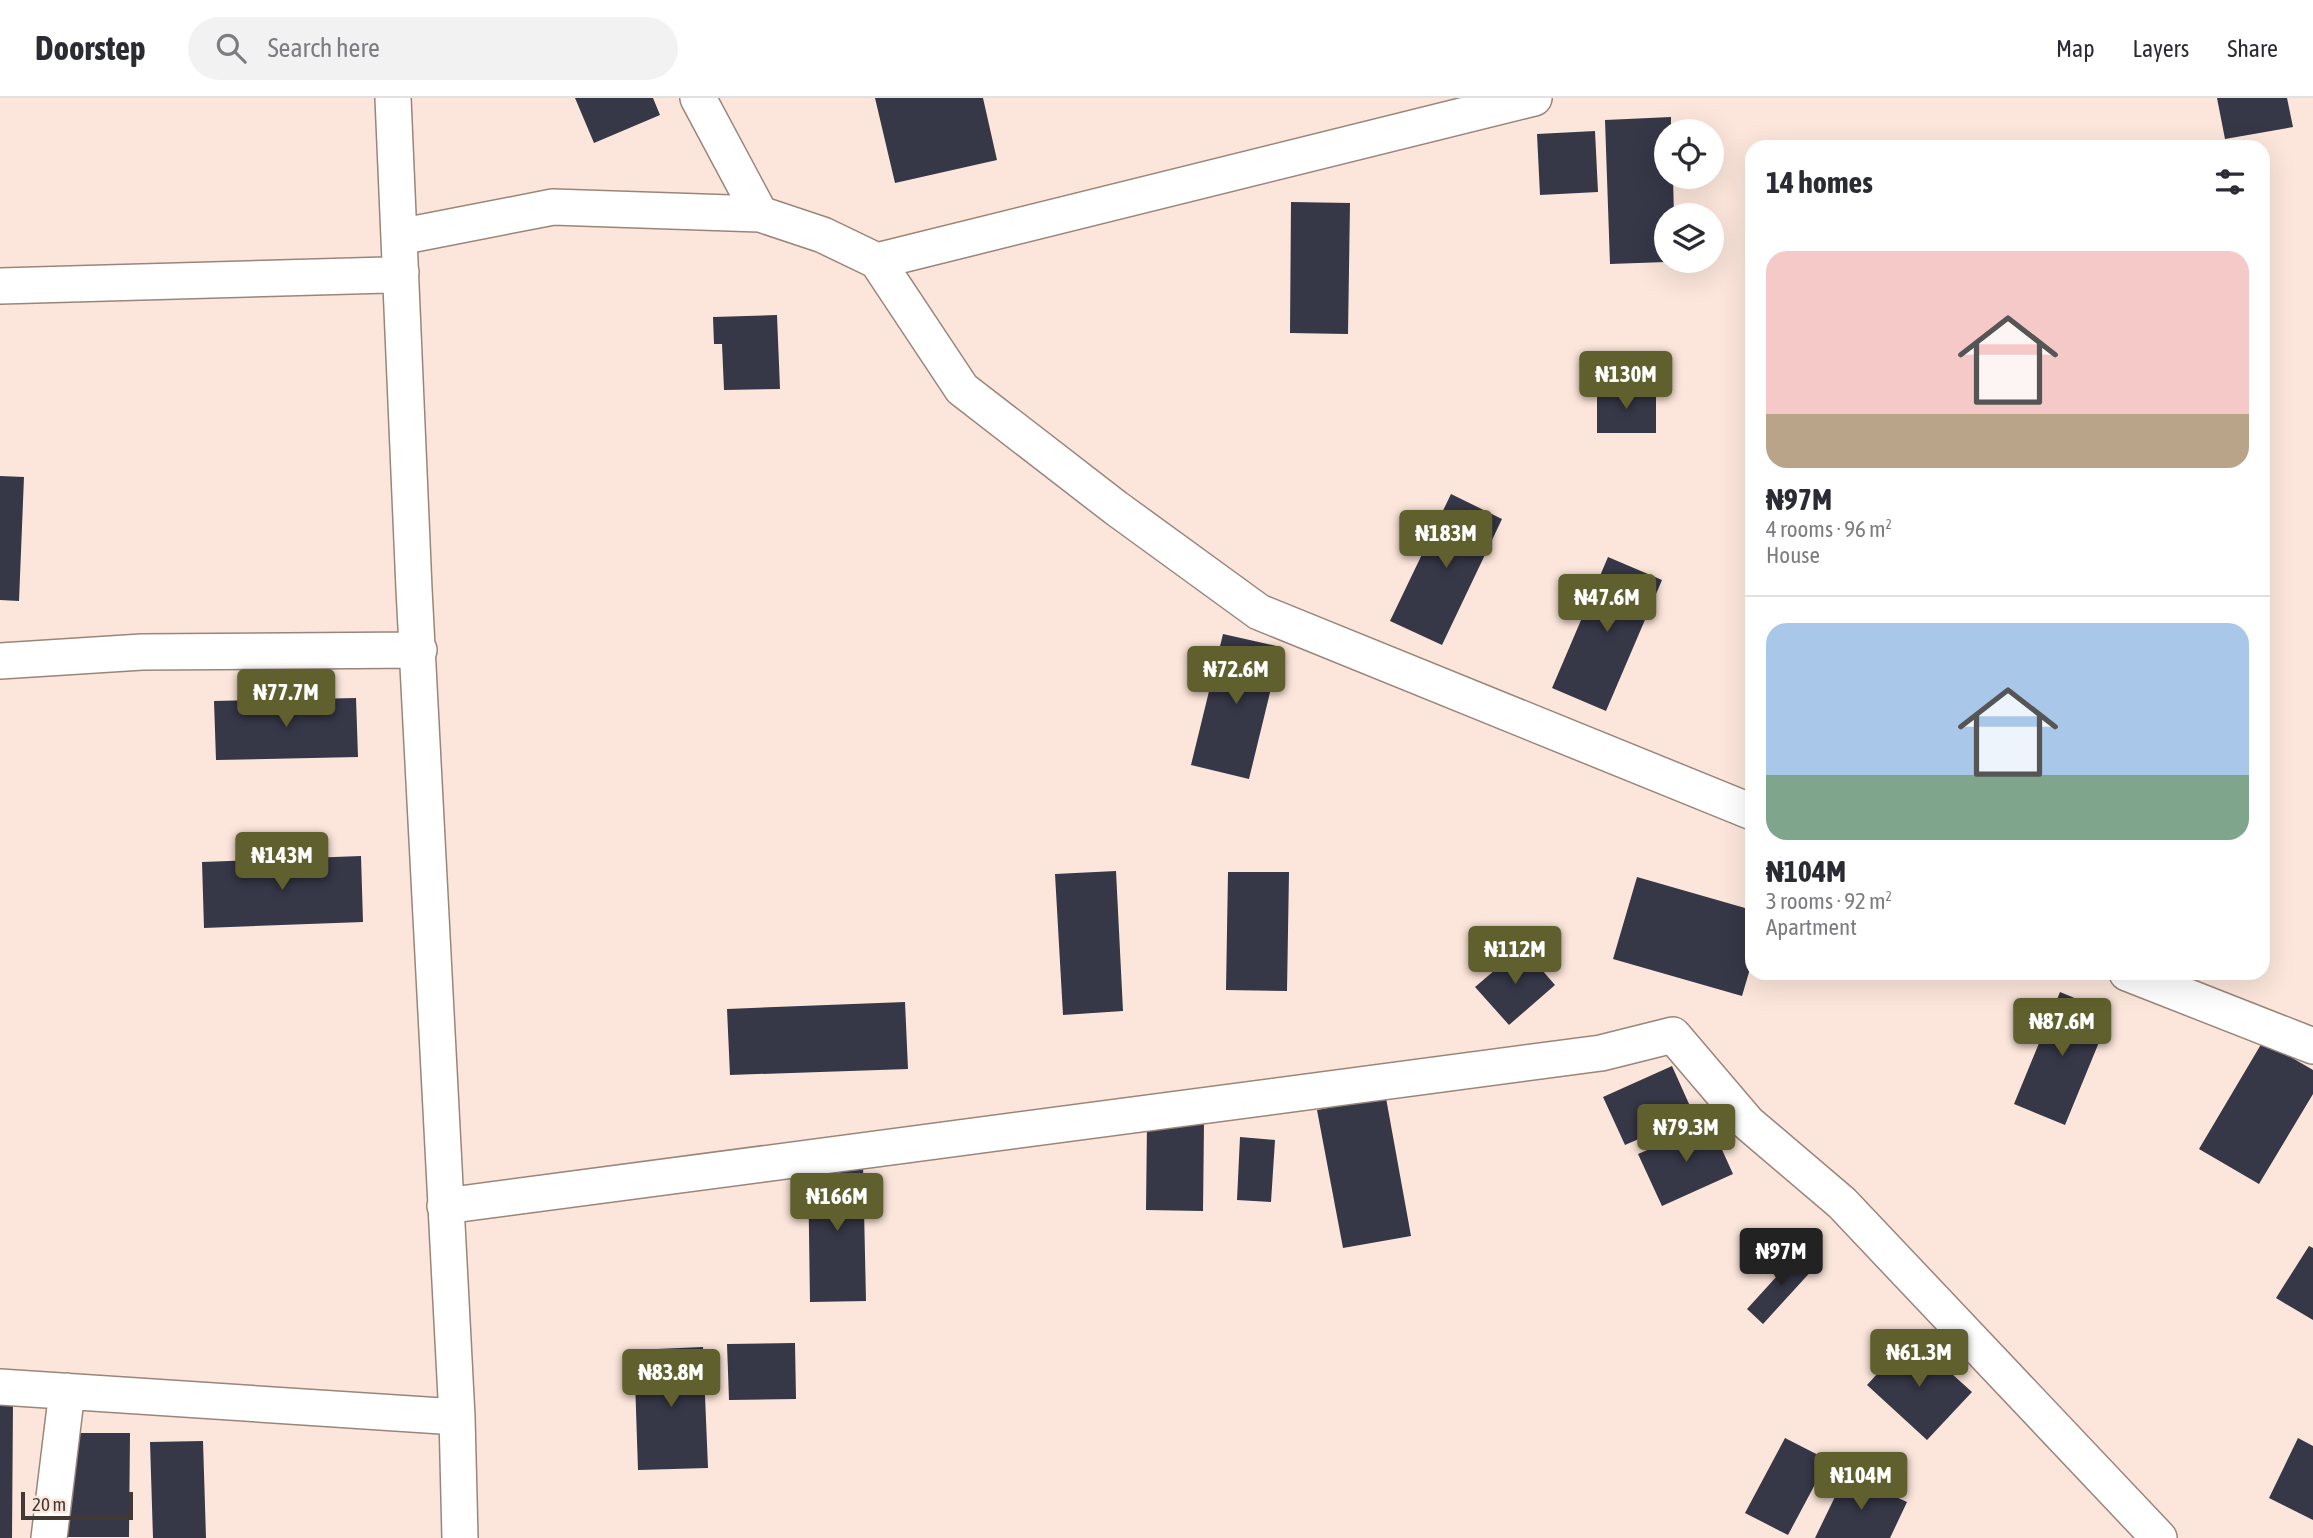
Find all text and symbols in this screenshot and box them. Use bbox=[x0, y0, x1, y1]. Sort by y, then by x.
search box bbox=[188, 17, 678, 80]
text: Doorstep bbox=[35, 29, 146, 67]
icon: search bbox=[212, 29, 250, 67]
text: Search here bbox=[268, 33, 380, 63]
text: Map bbox=[2056, 35, 2095, 62]
text: Layers bbox=[2133, 35, 2189, 62]
text: Share bbox=[2227, 35, 2278, 62]
map controls bbox=[1654, 119, 1724, 273]
button: locate bbox=[1654, 119, 1724, 189]
icon: filters bbox=[2211, 163, 2249, 201]
text: 14 homes bbox=[1766, 165, 1873, 199]
button: layers bbox=[1654, 203, 1724, 273]
icon: home bbox=[1945, 297, 2071, 423]
pin: ₦130M bbox=[1577, 352, 1675, 411]
text: ₦130M bbox=[1595, 361, 1657, 387]
text: ₦97M bbox=[1766, 482, 1832, 516]
pin: ₦183M bbox=[1397, 510, 1495, 570]
text: 4 rooms · 96 m² bbox=[1766, 516, 1892, 542]
text: ₦183M bbox=[1415, 520, 1477, 546]
text: House bbox=[1766, 542, 1820, 568]
pin: ₦47.6M bbox=[1550, 574, 1664, 634]
text: ₦47.6M bbox=[1574, 584, 1640, 610]
pin: ₦72.6M bbox=[1179, 646, 1293, 706]
text: ₦72.6M bbox=[1203, 656, 1269, 682]
icon: home bbox=[1945, 669, 2071, 795]
pin: ₦77.7M bbox=[229, 670, 343, 729]
text: ₦77.7M bbox=[253, 679, 319, 705]
pin: ₦143M bbox=[233, 832, 331, 892]
text: ₦143M bbox=[251, 842, 313, 868]
text: ₦104M bbox=[1766, 854, 1846, 888]
text: 3 rooms · 92 m² bbox=[1766, 888, 1892, 914]
text: Apartment bbox=[1766, 914, 1857, 940]
pin: ₦112M bbox=[1466, 926, 1564, 986]
text: ₦112M bbox=[1484, 936, 1546, 962]
pin: ₦87.6M bbox=[2005, 998, 2119, 1058]
text: ₦87.6M bbox=[2029, 1008, 2095, 1034]
pin: ₦79.3M bbox=[1629, 1104, 1743, 1164]
text: ₦79.3M bbox=[1653, 1114, 1719, 1140]
pin: ₦166M bbox=[788, 1174, 886, 1233]
text: ₦166M bbox=[806, 1183, 868, 1209]
pin: ₦97M bbox=[1740, 1228, 1822, 1288]
text: ₦97M bbox=[1756, 1238, 1806, 1264]
pin: ₦61.3M bbox=[1862, 1330, 1976, 1389]
text: ₦61.3M bbox=[1886, 1339, 1952, 1365]
pin: ₦83.8M bbox=[614, 1350, 728, 1409]
text: ₦83.8M bbox=[638, 1359, 704, 1385]
pin: ₦104M bbox=[1812, 1452, 1910, 1512]
text: ₦104M bbox=[1830, 1462, 1892, 1488]
scale bar bbox=[21, 1489, 133, 1521]
text: 20 m bbox=[32, 1493, 66, 1515]

